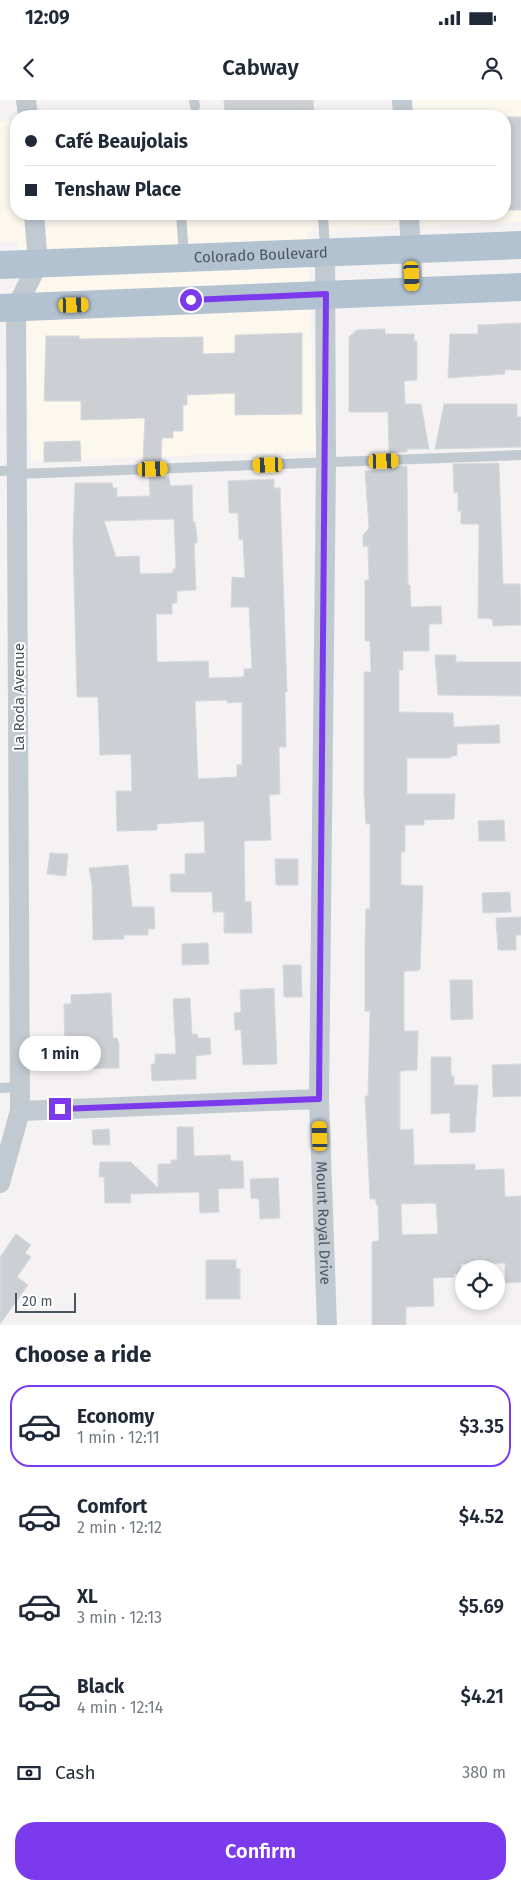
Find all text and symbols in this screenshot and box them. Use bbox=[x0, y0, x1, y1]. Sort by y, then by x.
text: 12:09 bbox=[25, 6, 70, 29]
icon: back bbox=[15, 54, 43, 82]
text: Cabway bbox=[222, 54, 299, 81]
icon: person bbox=[478, 54, 506, 82]
text: Café Beaujolais bbox=[55, 130, 188, 153]
text: Tenshaw Place bbox=[55, 178, 181, 201]
street label: Colorado Boulevard bbox=[194, 243, 328, 267]
car bbox=[403, 261, 420, 291]
route start bbox=[180, 289, 202, 311]
car bbox=[58, 297, 89, 313]
car bbox=[368, 453, 399, 469]
car bbox=[252, 457, 283, 473]
car bbox=[137, 461, 168, 477]
street label: La Roda Avenue bbox=[10, 643, 28, 751]
callout: 1 min bbox=[19, 1036, 101, 1072]
text: 1 min bbox=[41, 1044, 79, 1063]
route end bbox=[49, 1098, 71, 1120]
car bbox=[311, 1121, 328, 1151]
street label: Mount Royal Drive bbox=[312, 1161, 335, 1285]
map controls bbox=[455, 1260, 505, 1310]
button: locate bbox=[455, 1260, 505, 1310]
scale bar bbox=[15, 1290, 76, 1313]
text: 20 m bbox=[22, 1293, 52, 1310]
text: Choose a ride bbox=[15, 1341, 151, 1368]
icon: car bbox=[17, 1404, 62, 1449]
text: Economy bbox=[77, 1405, 154, 1428]
text: $3.35 bbox=[459, 1415, 504, 1438]
text: 1 min · 12:11 bbox=[77, 1428, 160, 1447]
icon: car bbox=[17, 1494, 62, 1539]
text: Comfort bbox=[77, 1495, 147, 1518]
text: $4.52 bbox=[459, 1505, 504, 1528]
text: 2 min · 12:12 bbox=[77, 1518, 162, 1537]
icon: car bbox=[17, 1584, 62, 1629]
text: XL bbox=[77, 1585, 98, 1608]
text: $5.69 bbox=[458, 1595, 504, 1618]
text: 3 min · 12:13 bbox=[77, 1608, 162, 1627]
icon: car bbox=[17, 1674, 62, 1719]
text: Black bbox=[77, 1675, 124, 1698]
text: $4.21 bbox=[461, 1685, 504, 1708]
text: 4 min · 12:14 bbox=[77, 1698, 163, 1717]
icon: cash bbox=[15, 1759, 43, 1787]
text: Cash bbox=[55, 1761, 96, 1784]
text: 380 m bbox=[462, 1763, 506, 1782]
button: Confirm bbox=[15, 1822, 506, 1880]

